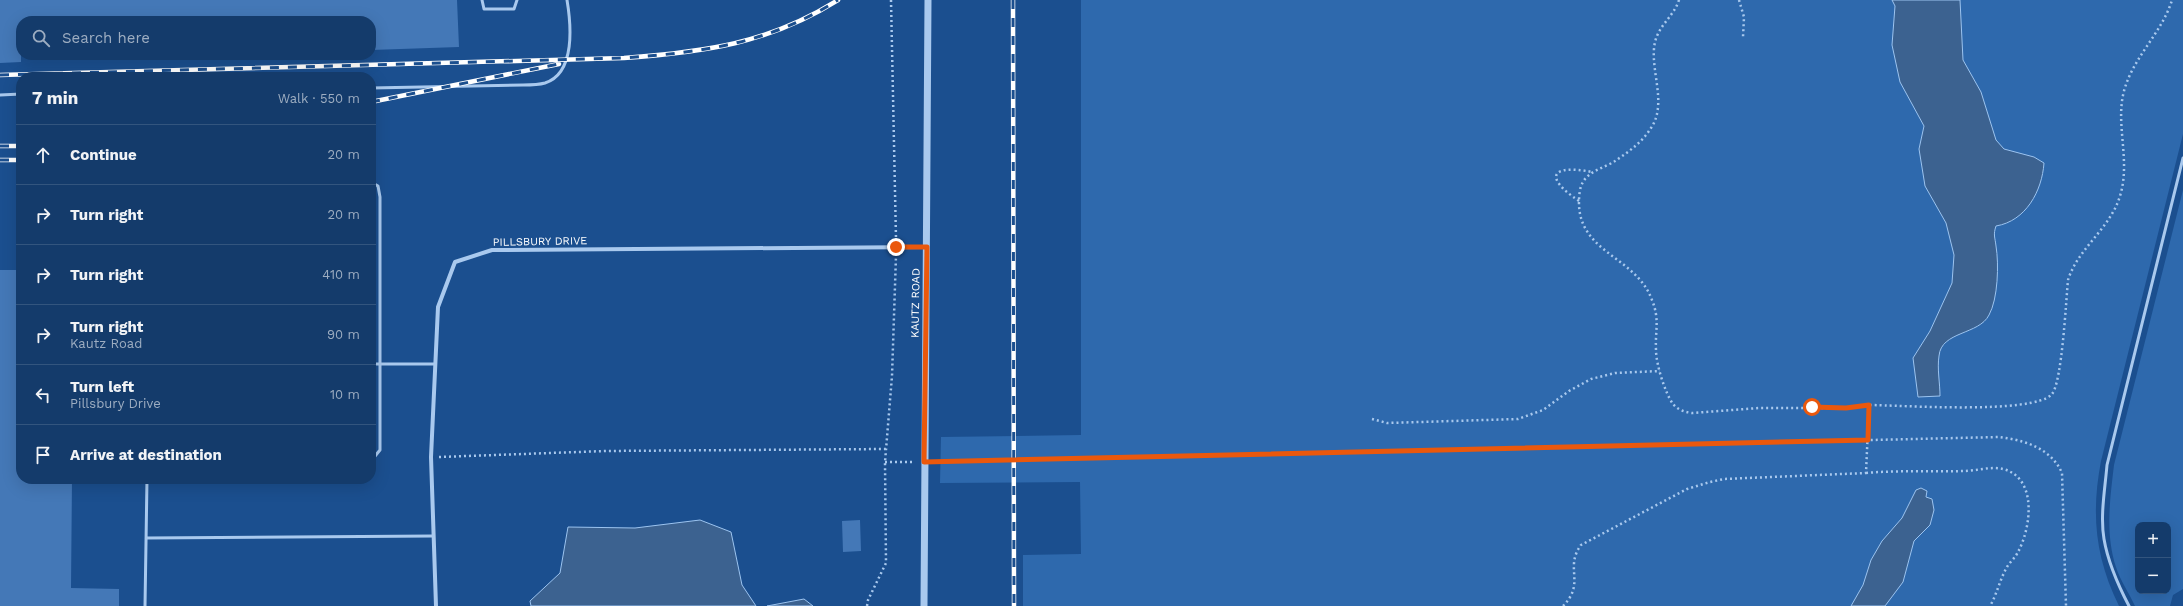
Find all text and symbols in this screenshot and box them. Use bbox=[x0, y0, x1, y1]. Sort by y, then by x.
search box bbox=[16, 16, 376, 60]
icon: search bbox=[30, 27, 52, 49]
text: Search here bbox=[62, 29, 150, 47]
text: 7 min bbox=[32, 88, 78, 108]
text: Walk · 550 m bbox=[278, 91, 360, 106]
icon: ahead bbox=[32, 144, 54, 166]
text: Continue bbox=[70, 146, 137, 164]
text: 20 m bbox=[328, 147, 360, 162]
icon: right bbox=[32, 204, 54, 226]
text: Turn right bbox=[70, 206, 143, 224]
text: 20 m bbox=[328, 207, 360, 222]
street label: PILLSBURY DRIVE bbox=[493, 234, 587, 249]
route end bbox=[887, 238, 905, 256]
icon: right bbox=[32, 264, 54, 286]
text: Turn right bbox=[70, 266, 143, 284]
text: 410 m bbox=[322, 267, 360, 282]
street label: KAUTZ ROAD bbox=[908, 268, 923, 338]
text: Turn right bbox=[70, 318, 143, 336]
icon: right bbox=[32, 324, 54, 346]
text: 90 m bbox=[327, 327, 360, 342]
text: Kautz Road bbox=[70, 336, 142, 351]
text: Turn left bbox=[70, 378, 134, 396]
icon: left bbox=[32, 384, 54, 406]
text: 10 m bbox=[330, 387, 360, 402]
text: Pillsbury Drive bbox=[70, 396, 161, 411]
route start bbox=[1803, 398, 1821, 416]
icon: arrive bbox=[32, 444, 54, 466]
text: Arrive at destination bbox=[70, 446, 222, 464]
map controls bbox=[2135, 522, 2171, 594]
button: + bbox=[2135, 522, 2171, 558]
button: − bbox=[2135, 558, 2171, 594]

